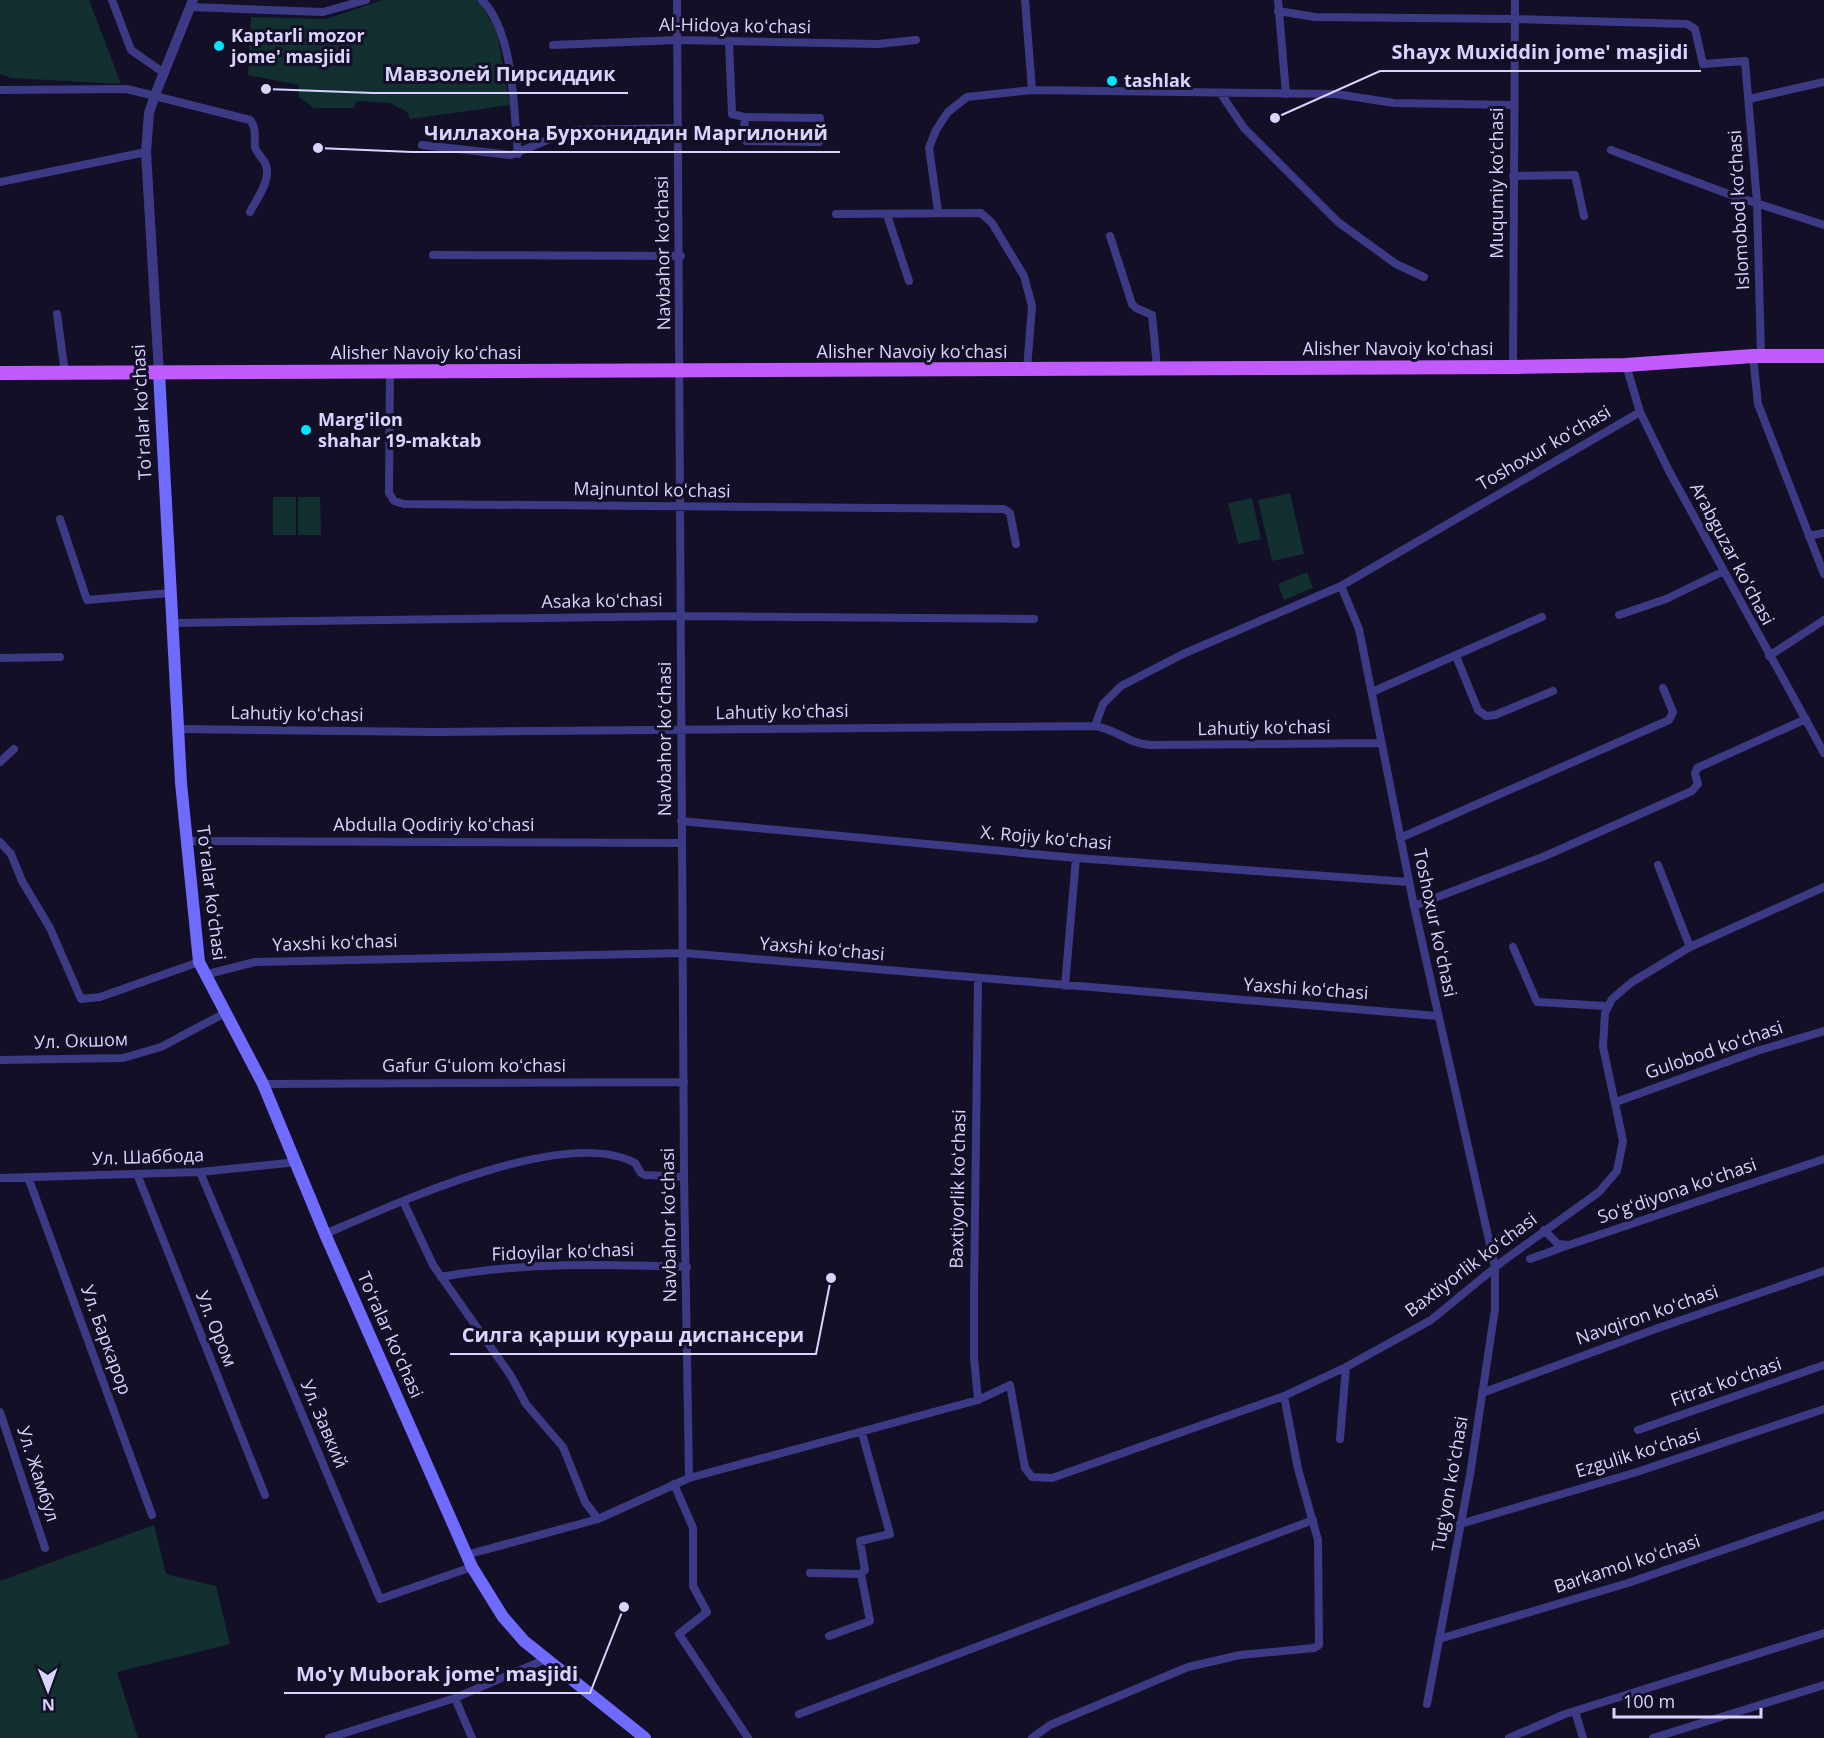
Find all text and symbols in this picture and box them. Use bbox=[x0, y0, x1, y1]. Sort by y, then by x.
street label: Al-Hidoya koʻchasi bbox=[659, 12, 811, 38]
place label: Kaptarli mozor jome' masjidi bbox=[229, 23, 365, 68]
callout: Shayx Muxiddin jome' masjidi bbox=[1380, 33, 1701, 71]
text: Shayx Muxiddin jome' masjidi bbox=[1392, 38, 1688, 65]
marker: Kaptarli mozor jome' masjidi bbox=[212, 39, 226, 53]
callout: Мавзолей Пирсиддик bbox=[373, 55, 628, 93]
text: Мавзолей Пирсиддик bbox=[384, 60, 616, 87]
place label: tashlak bbox=[1124, 68, 1192, 92]
marker: tashlak bbox=[1105, 74, 1119, 88]
street label: Muqumiy koʻchasi bbox=[1484, 107, 1508, 259]
callout: Чиллахона Бурхониддин Маргилоний bbox=[412, 114, 840, 152]
text: Чиллахона Бурхониддин Маргилоний bbox=[424, 119, 828, 146]
street label: Islomobod ko‘chasi bbox=[1722, 129, 1754, 291]
street label: Navbahor koʻchasi bbox=[649, 176, 675, 330]
street label: Alisher Navoiy koʻchasi bbox=[1303, 336, 1493, 360]
street label: Alisher Navoiy koʻchasi bbox=[817, 339, 1007, 363]
street label: Alisher Navoiy koʻchasi bbox=[331, 340, 521, 364]
street label: Toʻralar koʻchasi bbox=[125, 344, 157, 480]
street label: Toshoxur koʻchasi bbox=[1472, 399, 1615, 495]
place label: Marg'ilon shahar 19-maktab bbox=[318, 407, 481, 452]
marker: Marg'ilon shahar 19-maktab bbox=[299, 423, 313, 437]
street label: Majnuntol koʻchasi bbox=[573, 476, 731, 502]
street label: Arabguzar koʻchasi bbox=[1685, 478, 1781, 629]
street label: Asaka koʻchasi bbox=[541, 587, 663, 613]
street label: Navbahor koʻchasi bbox=[652, 662, 676, 816]
street label: Lahutiy koʻchasi bbox=[715, 698, 849, 724]
street label: Lahutiy koʻchasi bbox=[230, 700, 364, 726]
street label: Lahutiy koʻchasi bbox=[1197, 714, 1331, 740]
street label: Abdulla Qodiriy koʻchasi bbox=[333, 812, 535, 836]
street label: X. Rojiy koʻchasi bbox=[979, 819, 1113, 855]
street label: Toʻralar koʻchasi bbox=[192, 824, 232, 962]
street label: Toshoxur koʻchasi bbox=[1409, 847, 1463, 999]
street label: Yaxshi koʻchasi bbox=[272, 928, 398, 956]
street label: Yaxshi koʻchasi bbox=[759, 931, 886, 965]
street label: Yaxshi koʻchasi bbox=[1243, 972, 1369, 1004]
street label: Gulobod koʻchasi bbox=[1642, 1014, 1786, 1084]
street label: Ул. Окшом bbox=[33, 1026, 128, 1054]
street label: Gafur Gʻulom koʻchasi bbox=[382, 1053, 566, 1077]
street label: Baxtiyorlik koʻchasi bbox=[944, 1109, 970, 1269]
street label: Ул. Шаббода bbox=[92, 1142, 204, 1170]
street label: Navbahor koʻchasi bbox=[655, 1148, 681, 1302]
street label: Soʻgʻdiyona koʻchasi bbox=[1594, 1152, 1759, 1229]
street label: Baxtiyorlik koʻchasi bbox=[1399, 1207, 1541, 1322]
street label: Fidoyilar koʻchasi bbox=[491, 1237, 635, 1265]
street label: Toʻralar koʻchasi bbox=[352, 1268, 429, 1401]
street label: Navqiron koʻchasi bbox=[1572, 1278, 1721, 1350]
street label: Ул. Баркарор bbox=[76, 1282, 138, 1398]
street label: Ул. Ором bbox=[191, 1287, 243, 1370]
callout: Силга қарши кураш диспансери bbox=[450, 1316, 816, 1354]
text: Силга қарши кураш диспансери bbox=[462, 1321, 804, 1348]
street label: Fitrat koʻchasi bbox=[1667, 1351, 1784, 1411]
street label: Ул. Завкий bbox=[296, 1376, 354, 1471]
street label: Tugʻyon koʻchasi bbox=[1425, 1414, 1473, 1554]
street label: Ezgulik koʻchasi bbox=[1572, 1422, 1703, 1482]
street label: Ул. Жамбул bbox=[12, 1423, 66, 1525]
street label: Barkamol koʻchasi bbox=[1551, 1528, 1703, 1598]
callout: Mo'y Muborak jome' masjidi bbox=[284, 1655, 590, 1693]
north arrow bbox=[18, 1660, 78, 1720]
text: Mo'y Muborak jome' masjidi bbox=[296, 1660, 578, 1687]
scale bar bbox=[1614, 1681, 1761, 1719]
text: 100 m bbox=[1623, 1689, 1675, 1713]
text: N bbox=[42, 1694, 55, 1716]

